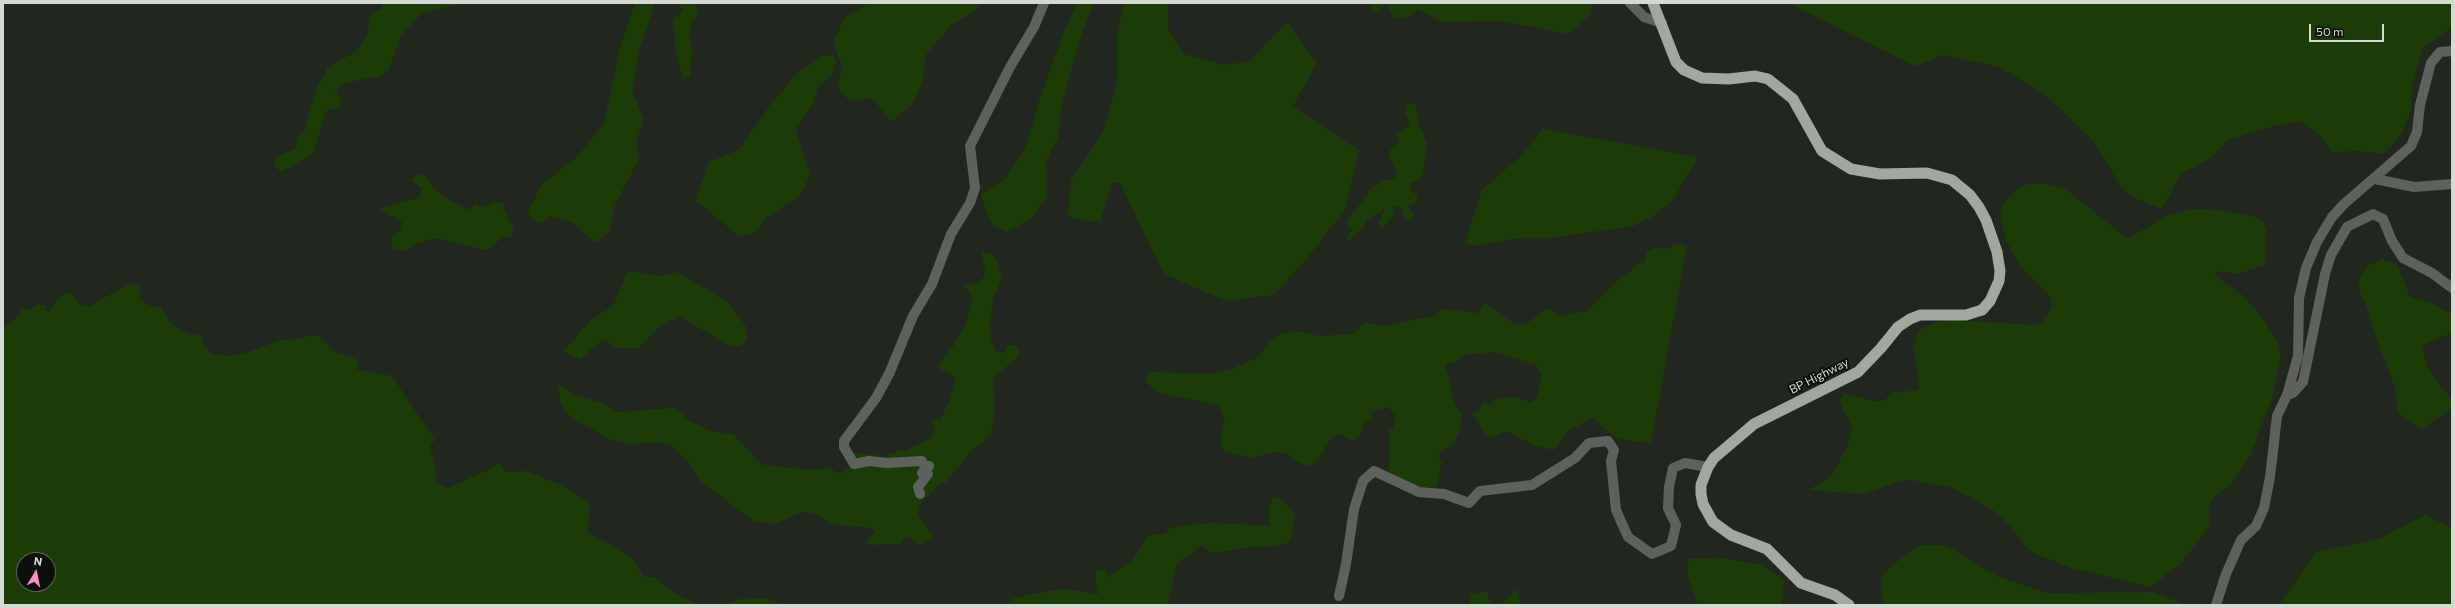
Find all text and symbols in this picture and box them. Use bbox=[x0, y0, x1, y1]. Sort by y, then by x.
scale bar bbox=[2311, 16, 2386, 42]
text: 50 m bbox=[2316, 24, 2344, 38]
street label: BP Highway bbox=[1787, 355, 1851, 397]
north arrow bbox=[16, 552, 56, 592]
text: N bbox=[33, 554, 43, 568]

